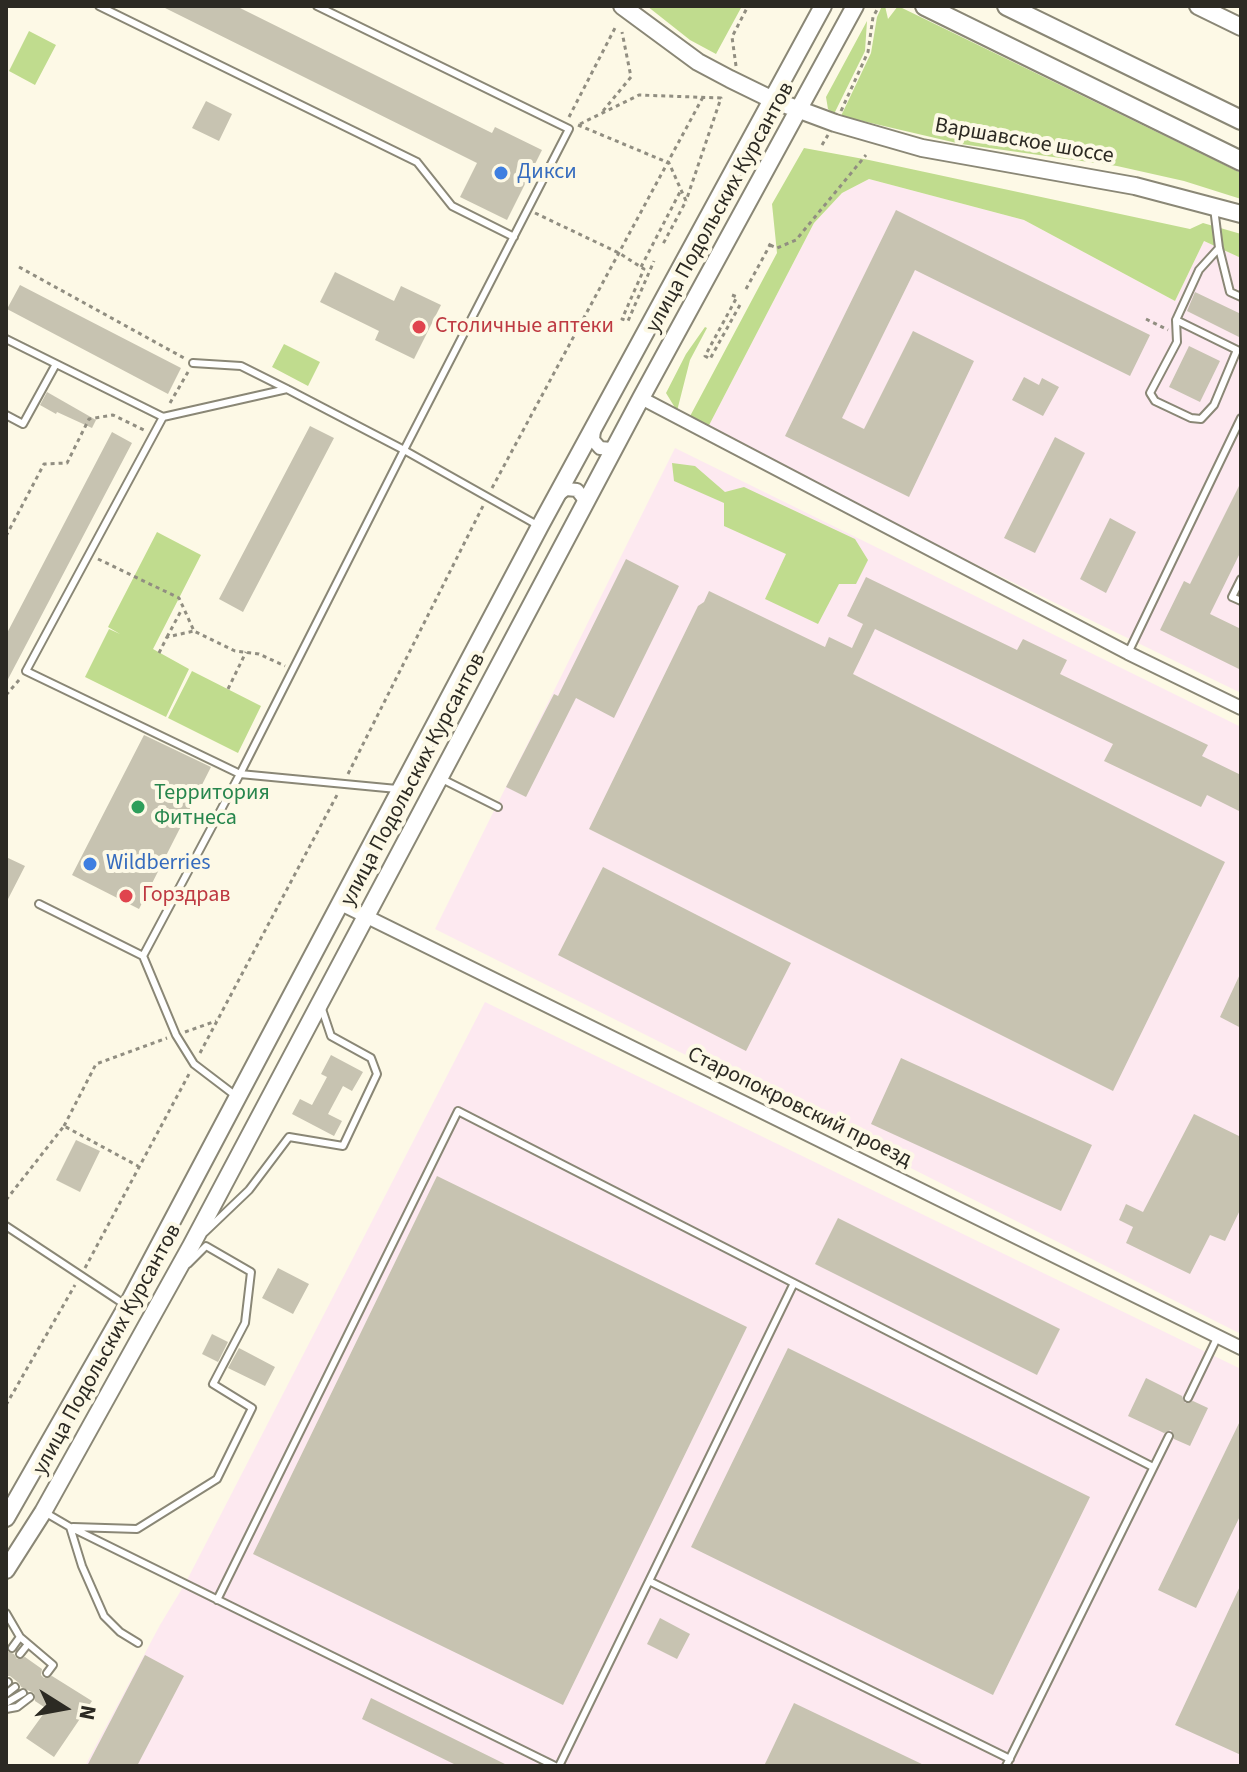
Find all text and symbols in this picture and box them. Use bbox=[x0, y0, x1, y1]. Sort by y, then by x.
street label: улица Подольских Курсантов bbox=[641, 78, 801, 338]
street label: Варшавское шоссе bbox=[932, 113, 1116, 171]
place label: Дикси bbox=[517, 160, 577, 186]
marker: Дикси bbox=[492, 164, 510, 182]
place label: Столичные аптеки bbox=[435, 314, 614, 340]
marker: Столичные аптеки bbox=[410, 318, 428, 336]
street label: улица Подольских Курсантов bbox=[336, 649, 492, 911]
place label: Территория Фитнеса bbox=[154, 781, 270, 832]
marker: Территория Фитнеса bbox=[129, 798, 147, 816]
place label: Wildberries bbox=[106, 851, 210, 877]
marker: Wildberries bbox=[81, 855, 99, 873]
place label: Горздрав bbox=[142, 883, 231, 909]
marker: Горздрав bbox=[117, 887, 135, 905]
street label: Старопокровский проезд bbox=[683, 1042, 915, 1174]
street label: улица Подольских Курсантов bbox=[28, 1220, 188, 1480]
north arrow bbox=[24, 1668, 104, 1748]
text: N bbox=[70, 1702, 105, 1723]

